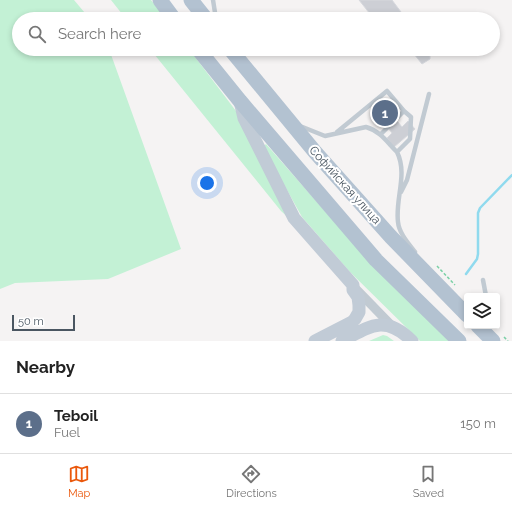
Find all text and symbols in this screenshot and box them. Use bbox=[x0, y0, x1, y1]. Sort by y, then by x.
search box bbox=[12, 12, 500, 56]
icon: search bbox=[26, 23, 48, 45]
text: Search here bbox=[58, 25, 141, 43]
pin: 1 bbox=[372, 98, 398, 128]
street label: Софийская улица bbox=[306, 143, 384, 227]
your location bbox=[197, 173, 217, 193]
map controls bbox=[464, 293, 500, 329]
button: layers bbox=[464, 293, 500, 329]
scale bar bbox=[12, 313, 75, 332]
text: 50 m bbox=[18, 315, 44, 328]
text: Nearby bbox=[16, 357, 75, 377]
text: Teboil bbox=[54, 407, 98, 425]
text: 1 bbox=[26, 416, 32, 431]
text: 150 m bbox=[460, 416, 496, 431]
text: Fuel bbox=[54, 425, 80, 440]
tab: Map bbox=[68, 463, 90, 500]
tab: Directions bbox=[226, 463, 277, 500]
tab: Saved bbox=[413, 463, 444, 500]

